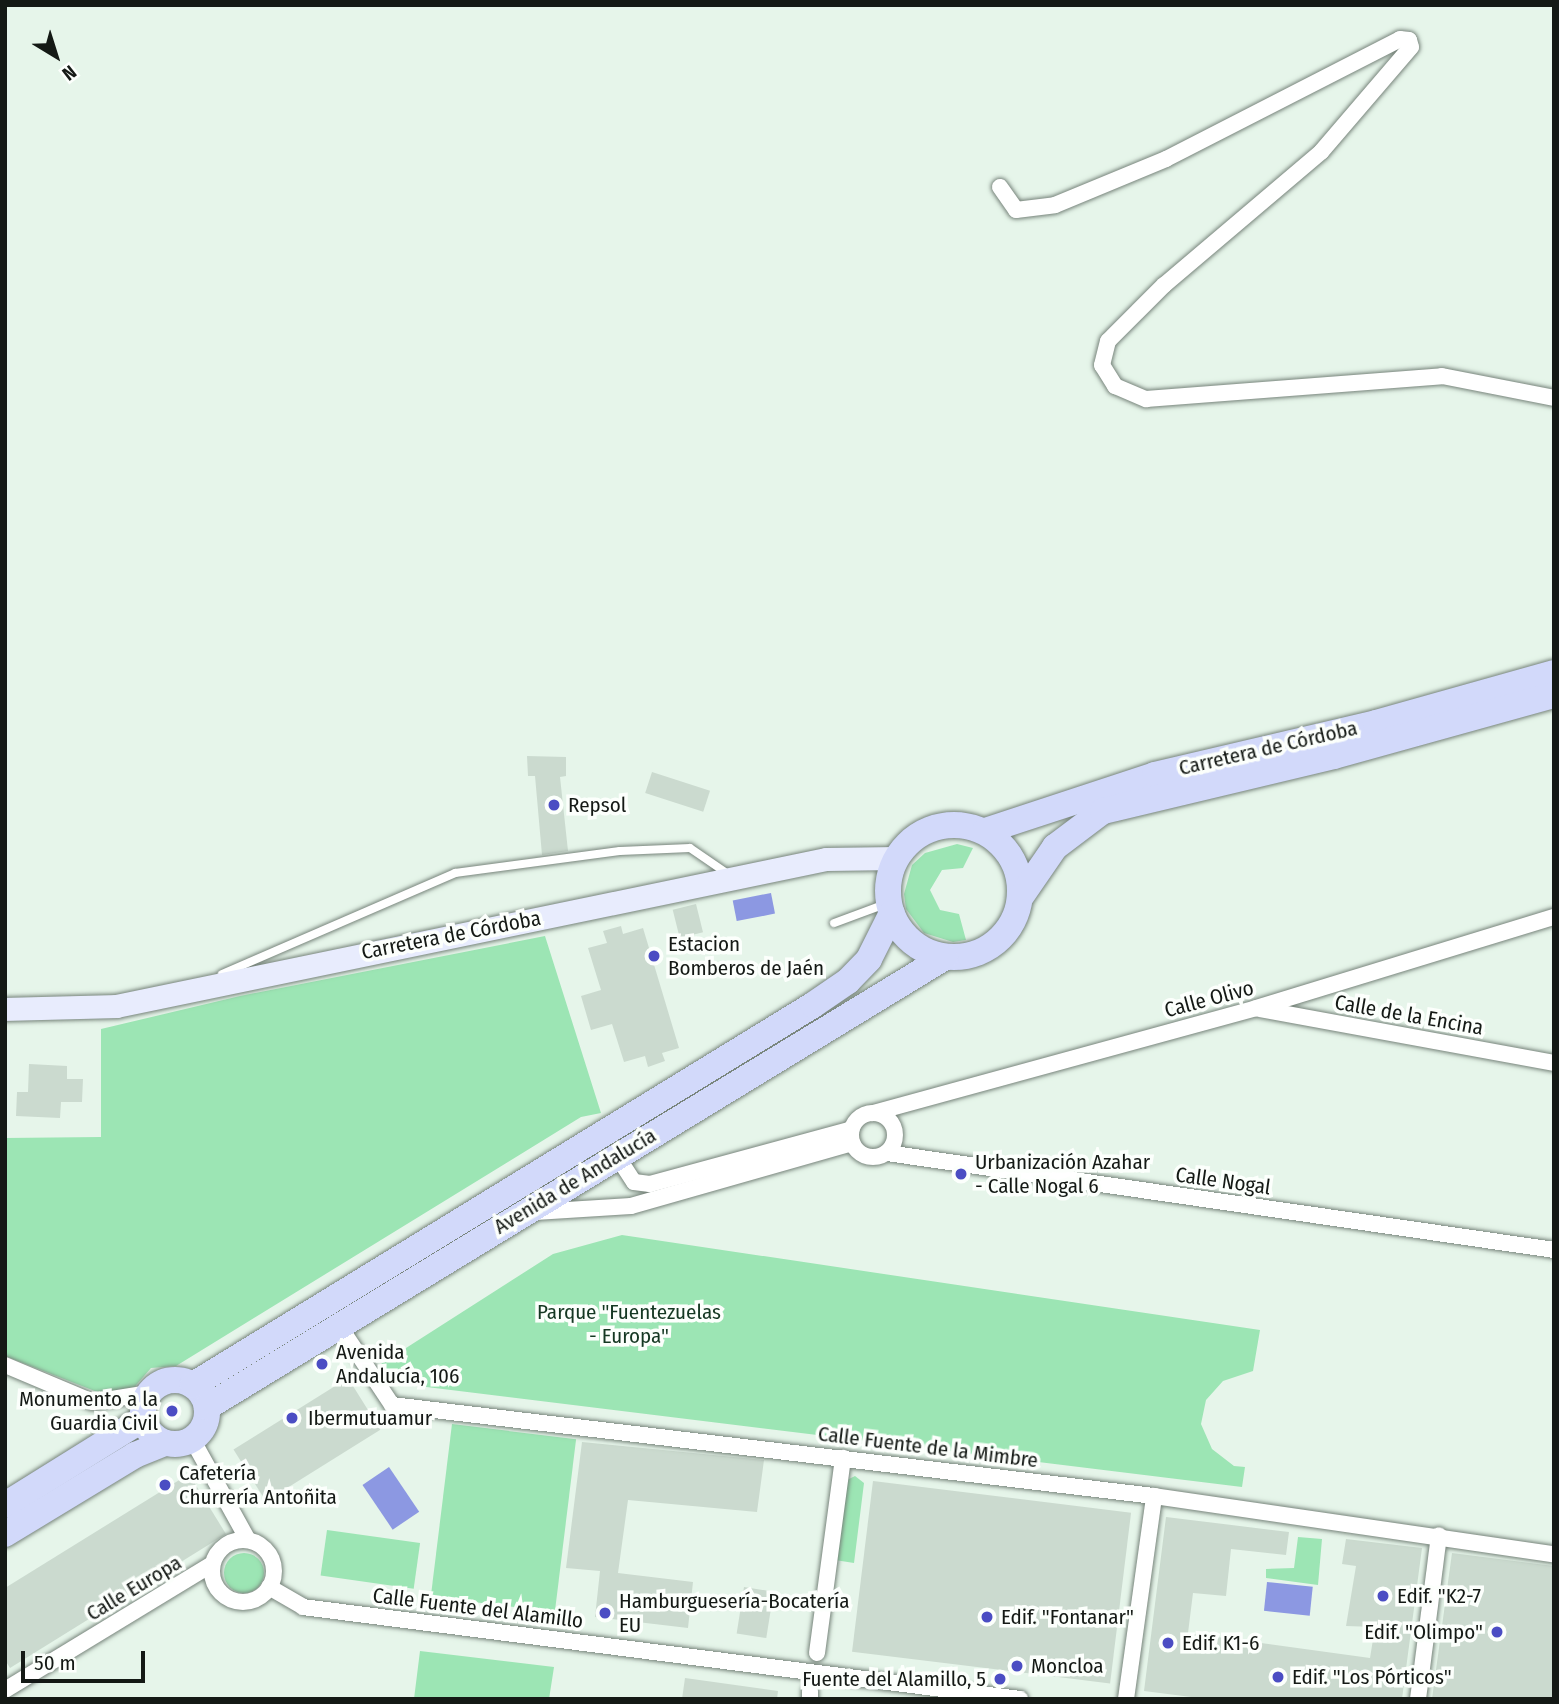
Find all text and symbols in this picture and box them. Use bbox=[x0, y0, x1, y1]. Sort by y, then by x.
north arrow bbox=[21, 21, 91, 91]
text: N bbox=[58, 60, 81, 86]
street label: Carretera de Córdoba bbox=[1176, 715, 1360, 781]
place label: Repsol bbox=[568, 792, 626, 818]
marker: Repsol bbox=[546, 797, 562, 813]
street label: Carretera de Córdoba bbox=[359, 905, 543, 965]
place label: Estacion Bomberos de Jaén bbox=[668, 931, 824, 981]
marker: Estacion Bomberos de Jaén bbox=[646, 948, 662, 964]
street label: Calle Olivo bbox=[1162, 975, 1256, 1023]
street label: Calle de la Encina bbox=[1333, 990, 1485, 1040]
street label: Avenida de Andalucía bbox=[489, 1123, 661, 1239]
place label: Urbanización Azahar - Calle Nogal 6 bbox=[975, 1149, 1150, 1199]
street label: Calle Nogal bbox=[1174, 1162, 1272, 1200]
marker: Urbanización Azahar - Calle Nogal 6 bbox=[953, 1166, 969, 1182]
park label: Parque "Fuentezuelas - Europa" bbox=[537, 1299, 721, 1349]
place label: Avenida Andalucía, 106 bbox=[336, 1339, 459, 1389]
marker: Avenida Andalucía, 106 bbox=[314, 1356, 330, 1372]
place label: Monumento a la Guardia Civil bbox=[19, 1386, 158, 1436]
marker: Monumento a la Guardia Civil bbox=[164, 1403, 180, 1419]
place label: Ibermutuamur bbox=[308, 1405, 432, 1431]
marker: Ibermutuamur bbox=[282, 1408, 302, 1428]
street label: Calle Fuente de la Mimbre bbox=[817, 1421, 1039, 1473]
place label: Cafetería Churrería Antoñita bbox=[179, 1460, 337, 1510]
marker: Cafetería Churrería Antoñita bbox=[157, 1477, 173, 1493]
street label: Calle Europa bbox=[82, 1550, 186, 1626]
street label: Calle Fuente del Alamillo bbox=[371, 1583, 585, 1633]
place label: Edif. "K2-7 bbox=[1397, 1583, 1481, 1609]
place label: Hamburguesería-Bocatería EU bbox=[619, 1588, 850, 1638]
marker: Edif. "K2-7 bbox=[1375, 1588, 1391, 1604]
place label: Edif. "Fontanar" bbox=[1001, 1604, 1134, 1630]
marker: Hamburguesería-Bocatería EU bbox=[597, 1605, 613, 1621]
marker: Edif. "Fontanar" bbox=[979, 1609, 995, 1625]
place label: Edif. "Olimpo" bbox=[1364, 1619, 1483, 1645]
marker: Edif. "Olimpo" bbox=[1489, 1624, 1505, 1640]
place label: Edif. K1-6 bbox=[1182, 1630, 1259, 1656]
marker: Edif. K1-6 bbox=[1160, 1635, 1176, 1651]
scale bar bbox=[24, 1638, 149, 1682]
text: 50 m bbox=[34, 1650, 76, 1676]
place label: Moncloa bbox=[1031, 1653, 1104, 1679]
marker: Moncloa bbox=[1009, 1658, 1025, 1674]
place label: Edif. "Los Pórticos" bbox=[1292, 1664, 1452, 1690]
place label: Fuente del Alamillo, 5 bbox=[802, 1666, 986, 1692]
marker: Edif. "Los Pórticos" bbox=[1270, 1669, 1286, 1685]
marker: Fuente del Alamillo, 5 bbox=[992, 1671, 1008, 1687]

